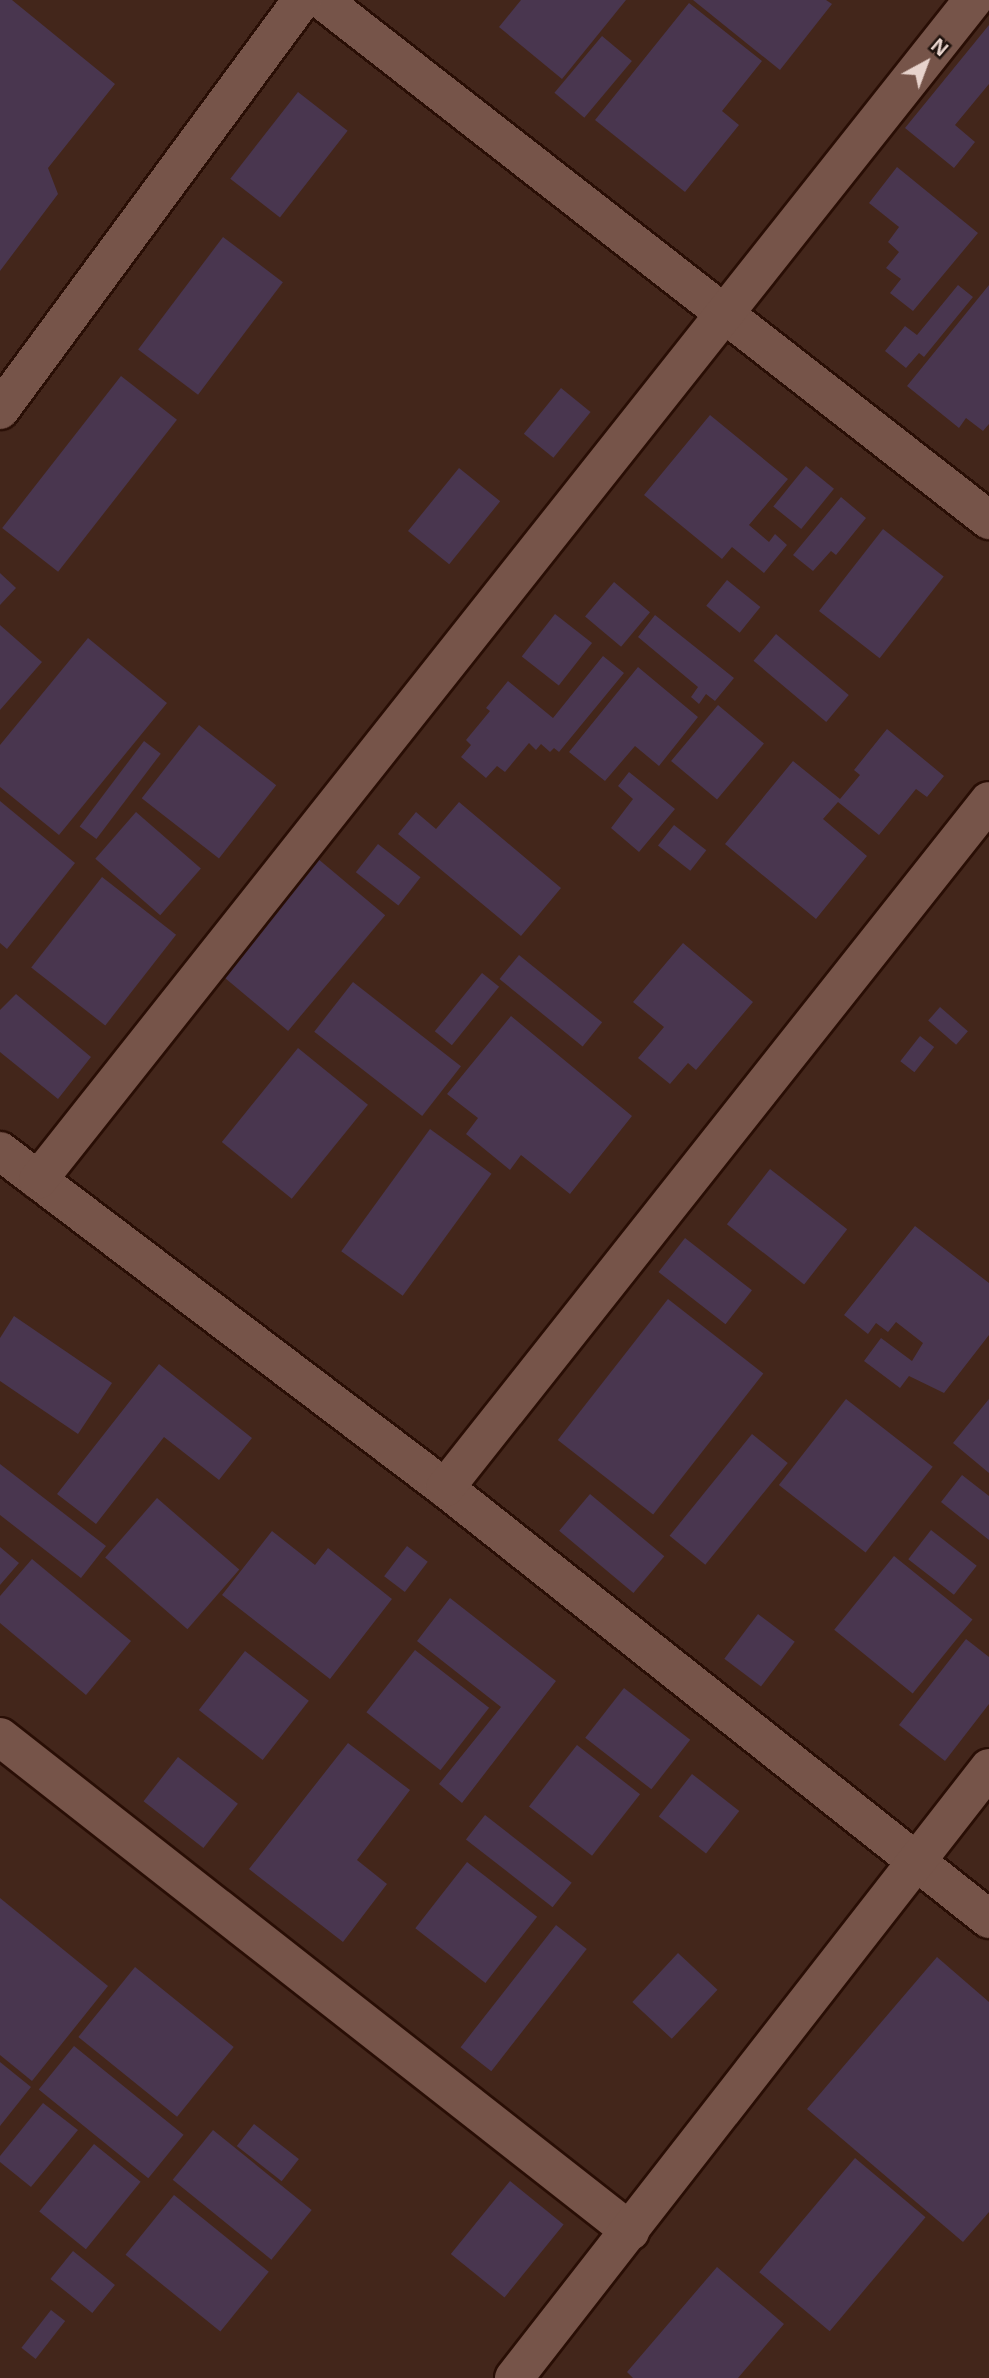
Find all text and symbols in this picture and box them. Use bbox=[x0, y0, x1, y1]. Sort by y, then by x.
north arrow bbox=[891, 28, 961, 98]
text: N bbox=[925, 32, 954, 62]

